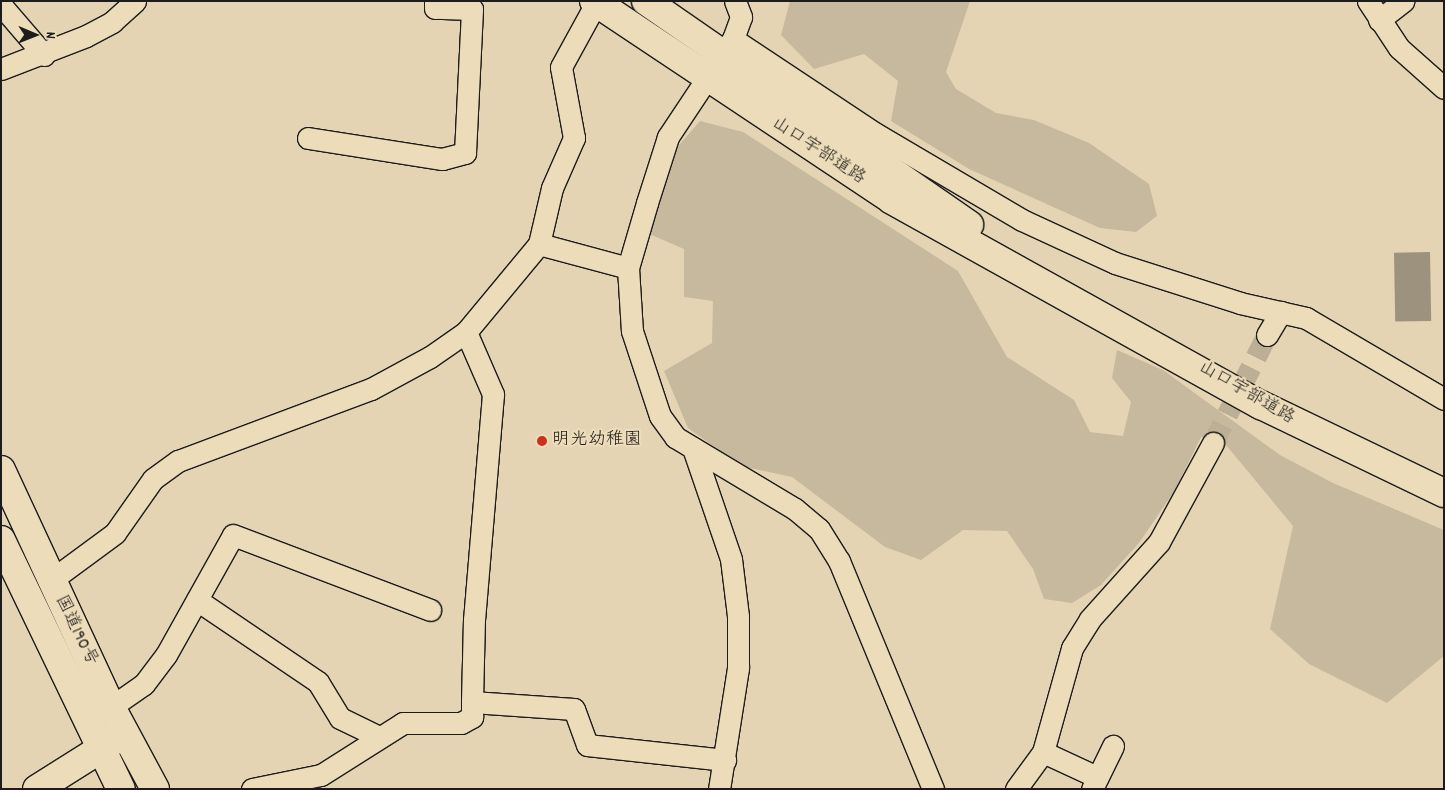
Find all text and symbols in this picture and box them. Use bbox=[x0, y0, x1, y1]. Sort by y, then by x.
north arrow bbox=[10, 10, 60, 60]
text: N bbox=[40, 32, 60, 39]
street label: 山口宇部道路 bbox=[767, 114, 869, 190]
street label: 山口宇部道路 bbox=[1194, 358, 1298, 430]
place label: 明光幼稚園 bbox=[552, 430, 642, 452]
marker: 明光幼稚園 bbox=[536, 435, 548, 447]
street label: 国道190号 bbox=[49, 592, 101, 670]

